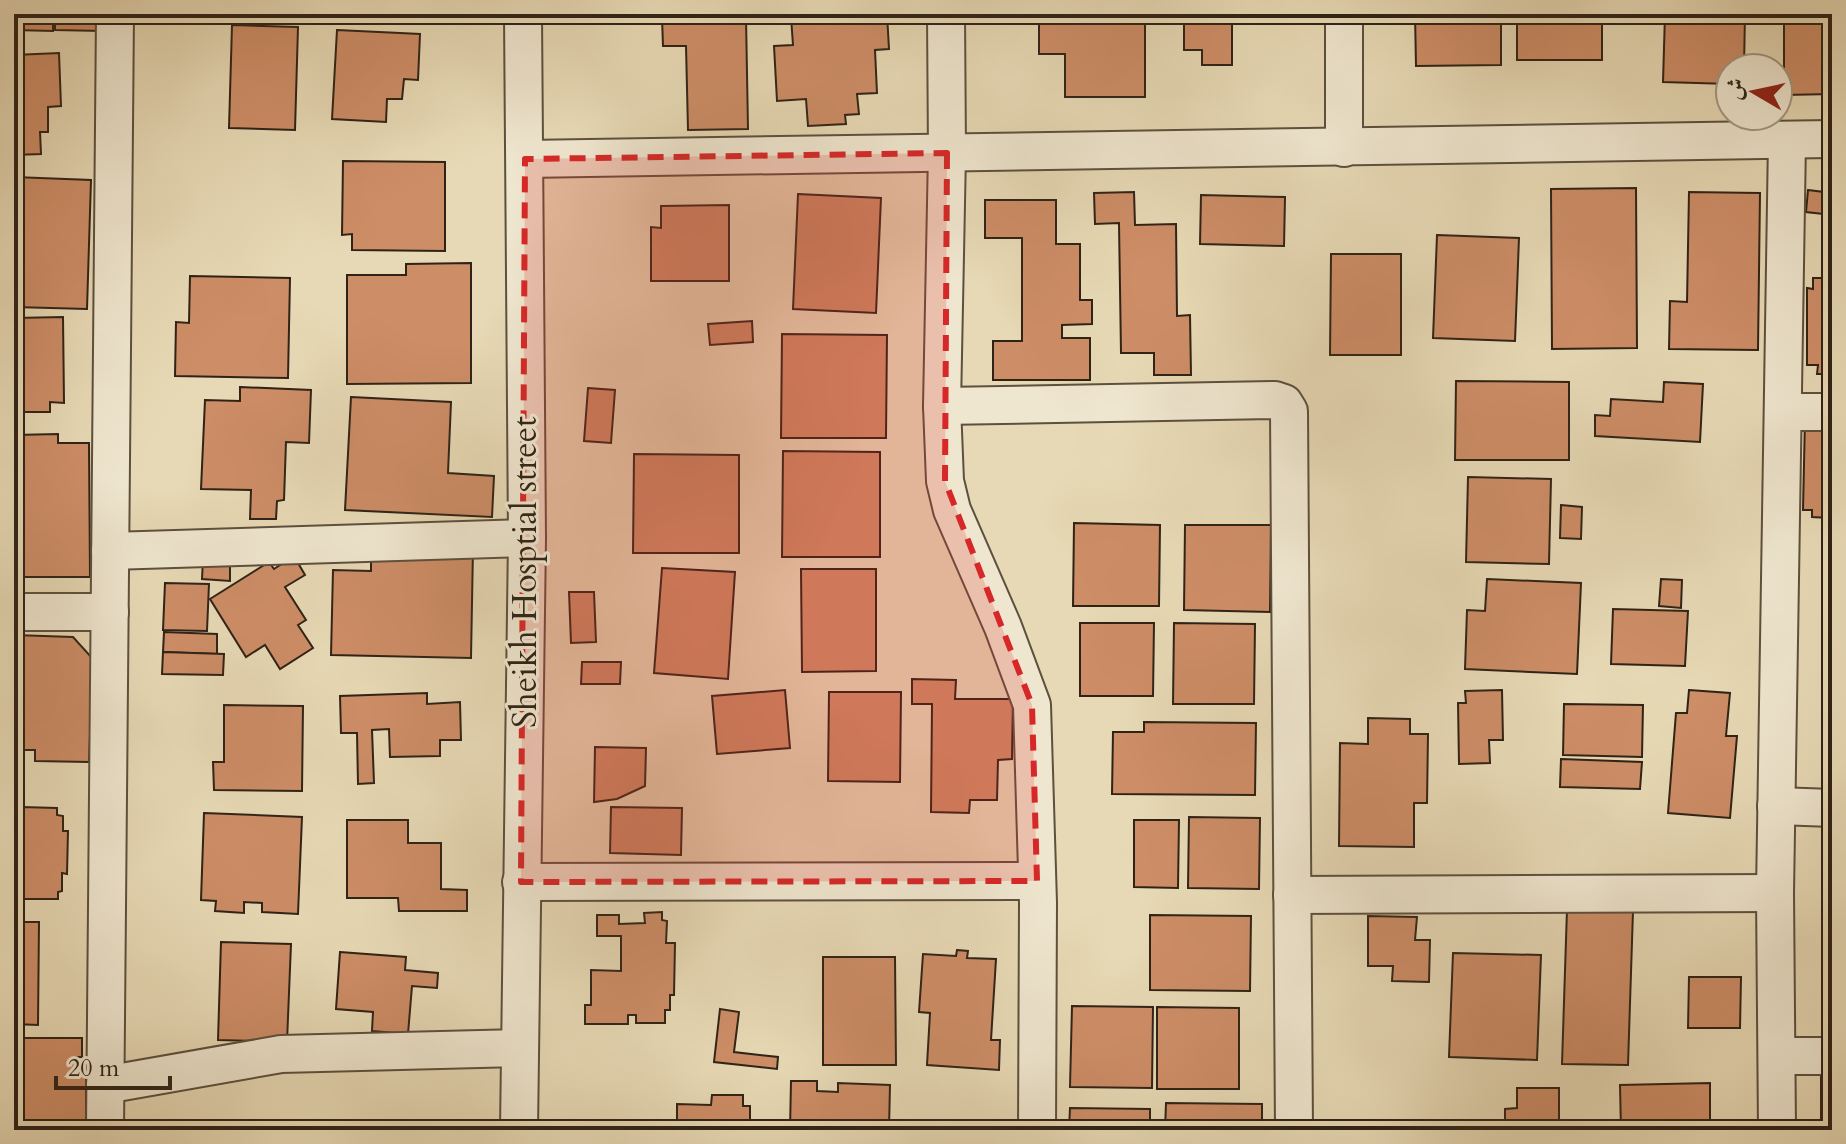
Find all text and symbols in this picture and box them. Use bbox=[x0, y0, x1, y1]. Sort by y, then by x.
north arrow bbox=[1714, 52, 1794, 132]
text: ش bbox=[1719, 76, 1752, 102]
street label: Sheikh Hosptial street bbox=[502, 416, 548, 728]
scale bar bbox=[56, 1040, 170, 1090]
text: 20 m bbox=[68, 1052, 120, 1085]

